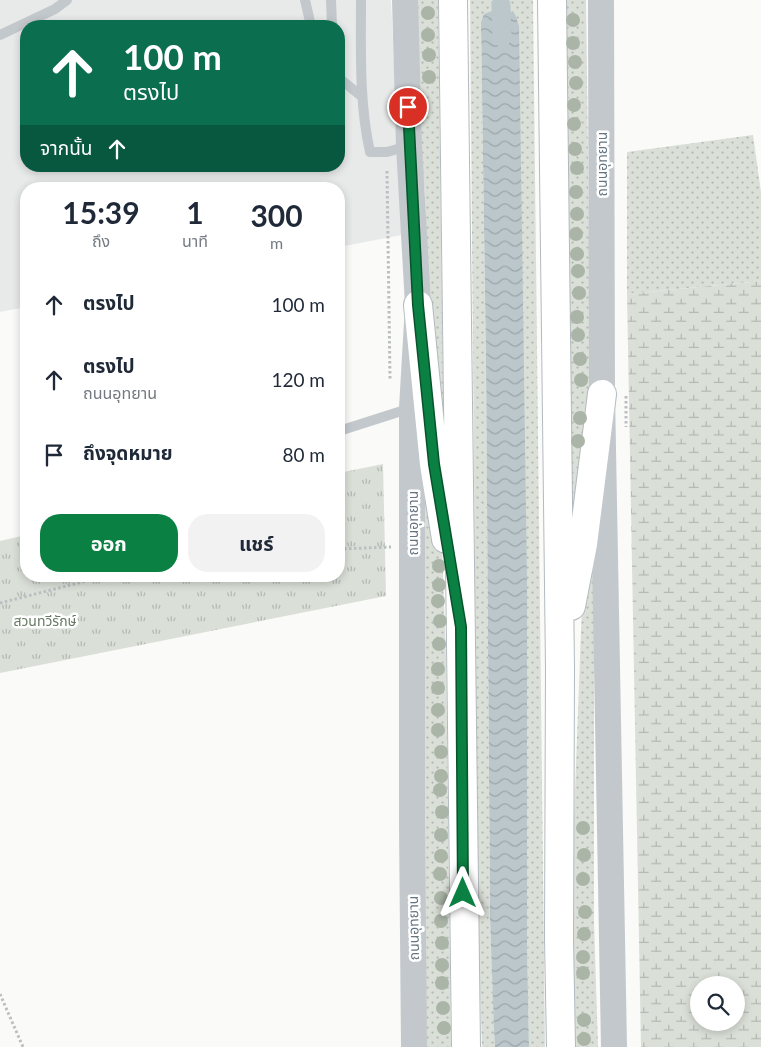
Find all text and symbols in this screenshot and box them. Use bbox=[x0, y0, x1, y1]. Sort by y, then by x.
text: 100 m bbox=[123, 35, 222, 77]
icon: ahead bbox=[40, 40, 105, 105]
text: ตรงไป bbox=[123, 78, 179, 105]
pin bbox=[387, 86, 429, 128]
icon: arrive bbox=[394, 93, 422, 121]
street label: ถนนอุทยาน bbox=[593, 132, 611, 196]
icon: ahead bbox=[103, 135, 131, 163]
text: จากนั้น bbox=[40, 136, 93, 159]
text: 15:39 bbox=[62, 194, 140, 230]
text: 1 bbox=[186, 194, 204, 230]
text: 300 bbox=[250, 197, 303, 233]
text: ถึง bbox=[92, 231, 110, 250]
text: นาที bbox=[182, 231, 208, 250]
text: m bbox=[270, 233, 283, 252]
icon: ahead bbox=[40, 291, 68, 319]
text: ตรงไป bbox=[83, 291, 135, 314]
text: 100 m bbox=[271, 293, 325, 316]
text: ตรงไป bbox=[83, 354, 135, 377]
icon: ahead bbox=[40, 366, 68, 394]
text: 120 m bbox=[271, 368, 325, 391]
text: ถนนอุทยาน bbox=[83, 383, 157, 402]
icon: arrive bbox=[40, 441, 68, 469]
text: ถึงจุดหมาย bbox=[83, 441, 173, 464]
text: 80 m bbox=[282, 443, 325, 466]
street label: ถนนอุทยาน bbox=[404, 491, 422, 555]
button: ออก bbox=[40, 514, 178, 572]
button: แชร์ bbox=[188, 514, 325, 572]
park label: สวนทวีรักษ์ bbox=[13, 612, 77, 629]
position arrow bbox=[436, 866, 488, 918]
street label: ถนนอุทยาน bbox=[404, 895, 423, 961]
map controls bbox=[690, 976, 745, 1031]
button: search bbox=[690, 976, 745, 1031]

